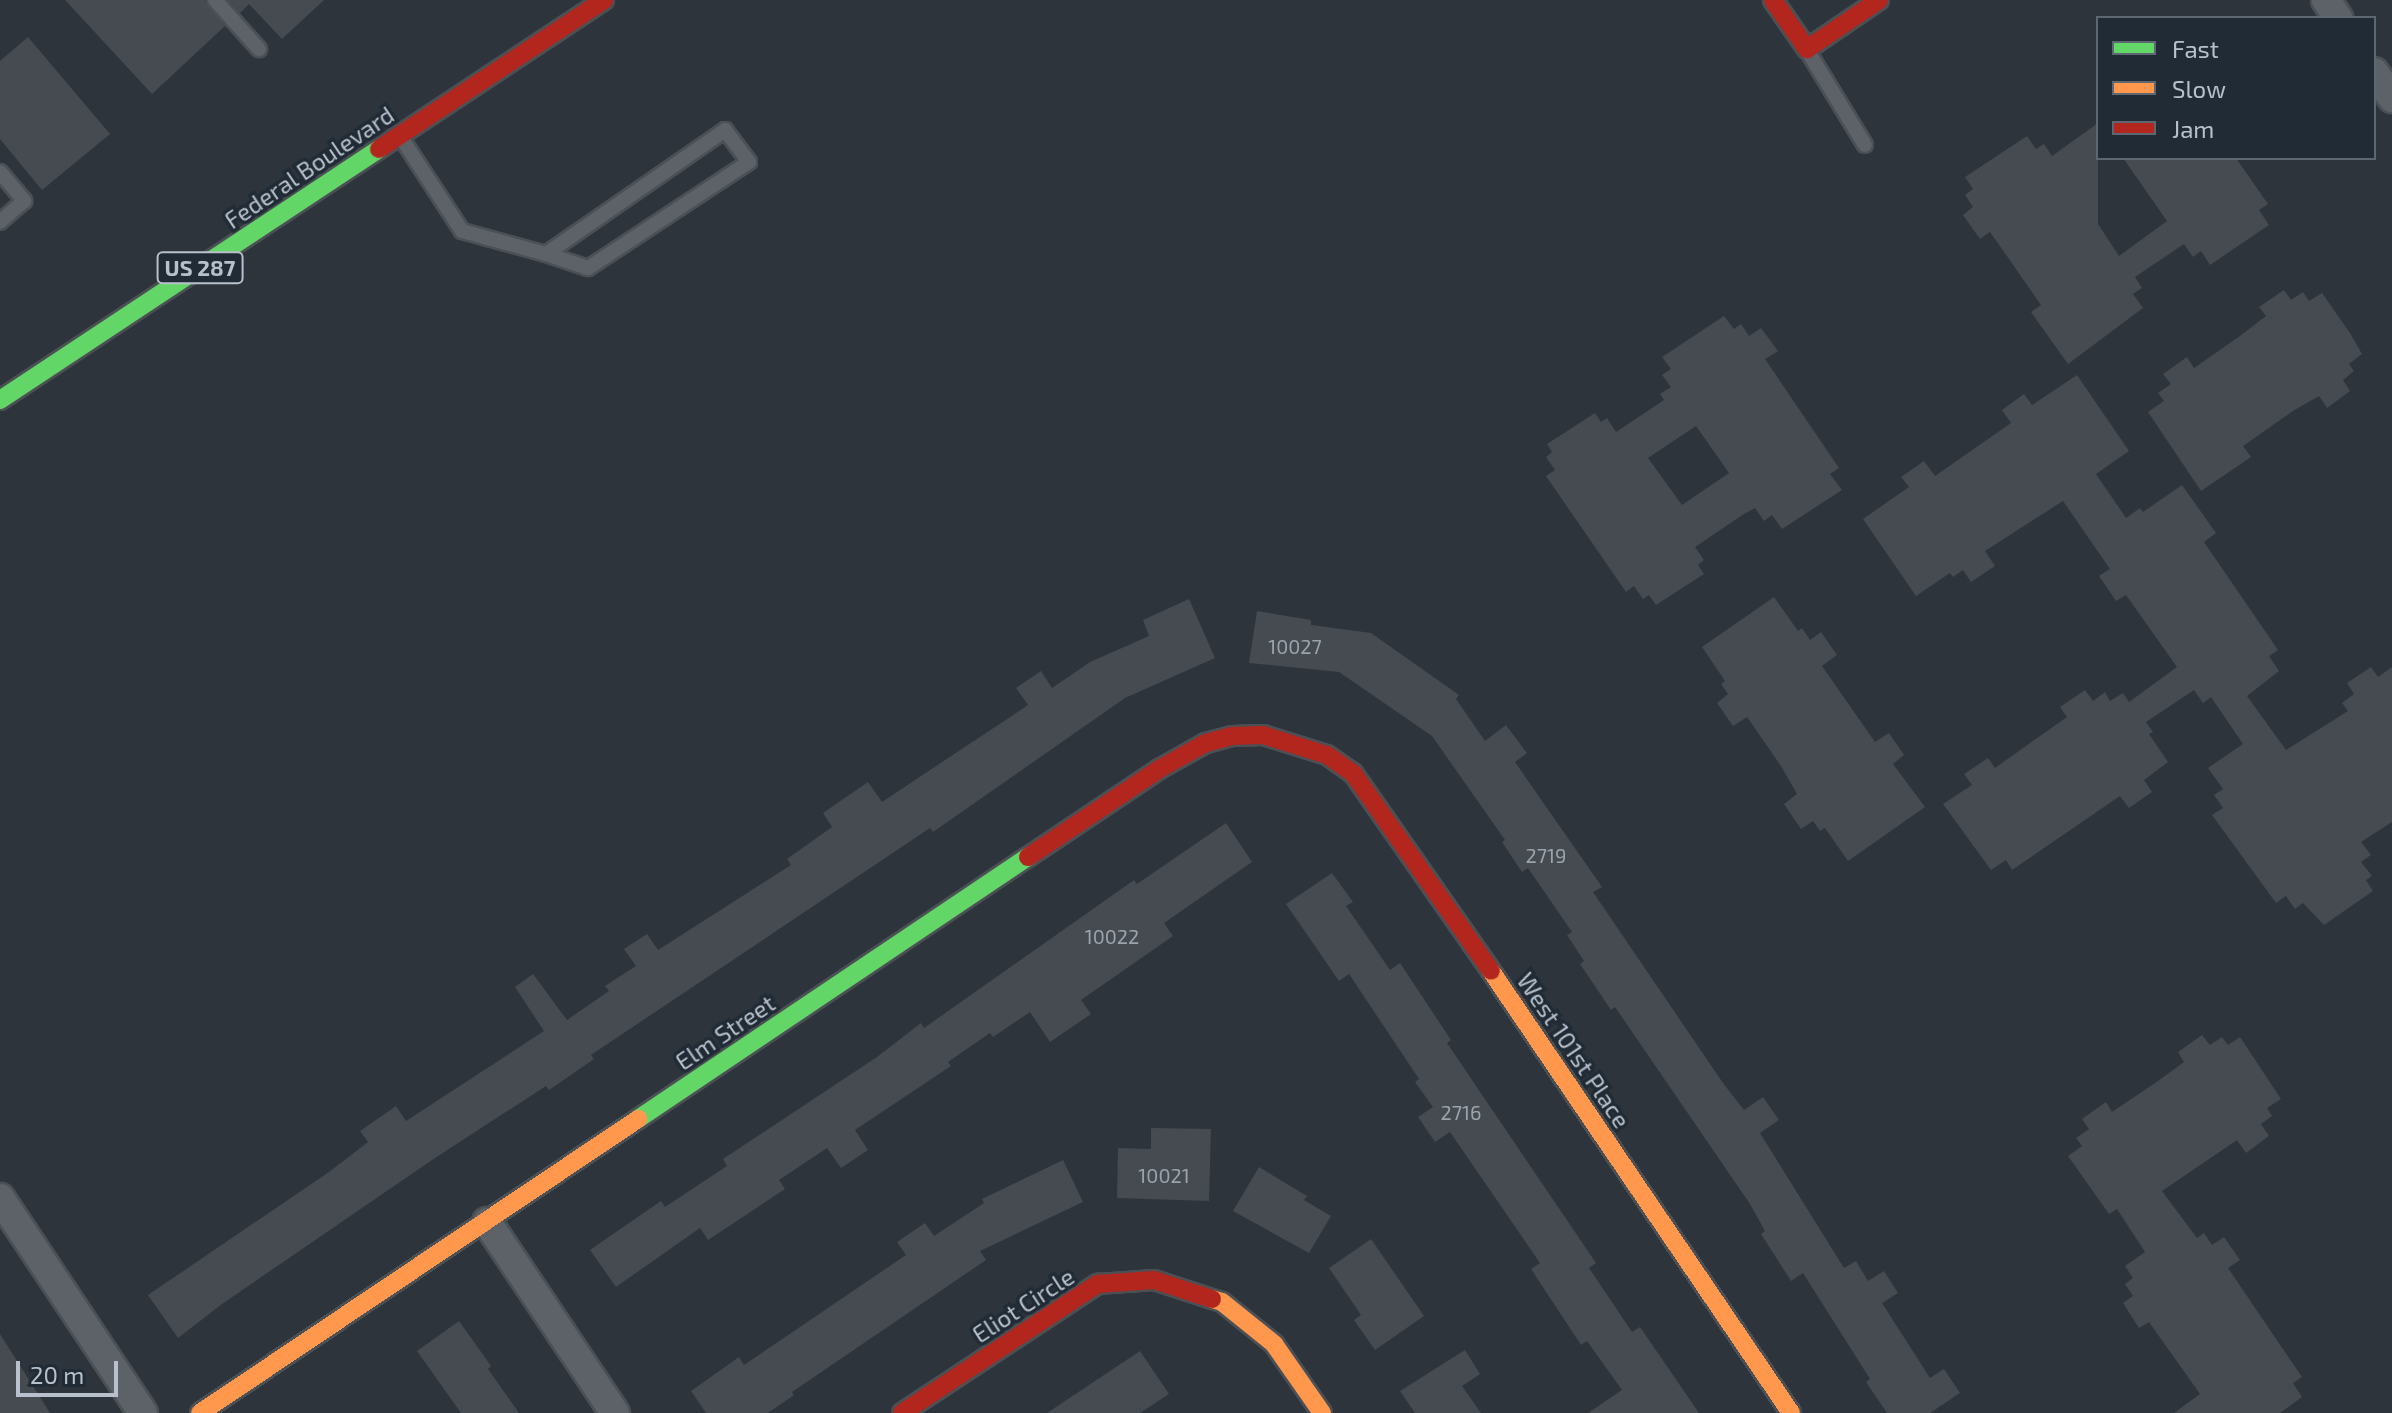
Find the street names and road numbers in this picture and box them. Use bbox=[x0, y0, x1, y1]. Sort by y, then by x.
street label: Federal Boulevard bbox=[219, 100, 399, 234]
road number: US 287 bbox=[156, 250, 244, 286]
street label: West 101st Place bbox=[1511, 967, 1637, 1133]
street label: Elm Street bbox=[670, 988, 780, 1076]
street label: Eliot Circle bbox=[967, 1262, 1079, 1348]

